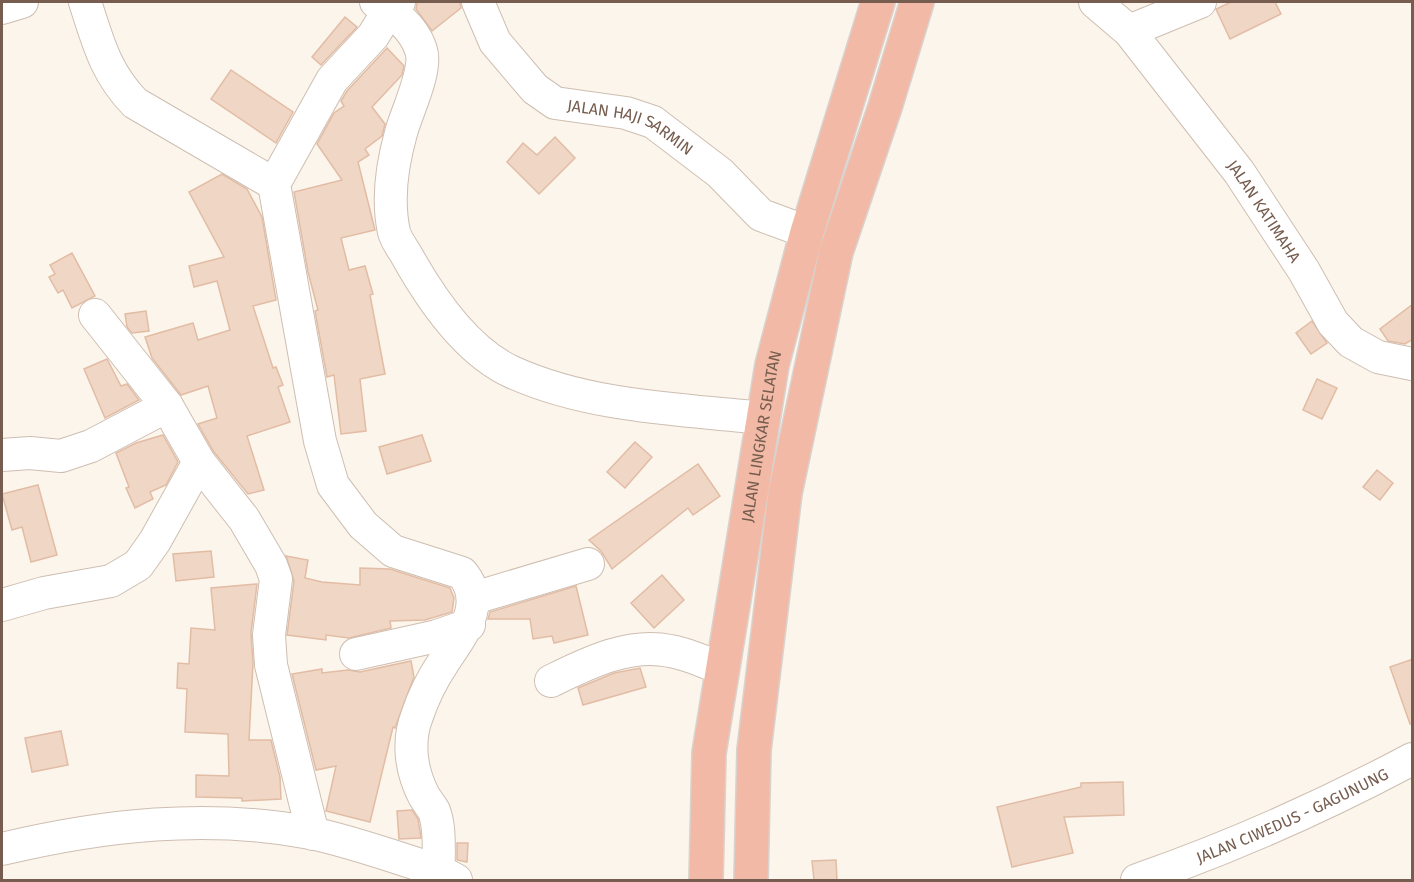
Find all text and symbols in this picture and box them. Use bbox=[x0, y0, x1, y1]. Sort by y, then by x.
street label: JALAN HAJI SARMIN bbox=[566, 96, 697, 159]
street label: JALAN KATIMAHA bbox=[1223, 156, 1305, 267]
street label: JALAN LINGKAR SELATAN bbox=[738, 348, 785, 524]
street label: JALAN CIWEDUS - GAGUNUNG bbox=[1193, 764, 1391, 867]

